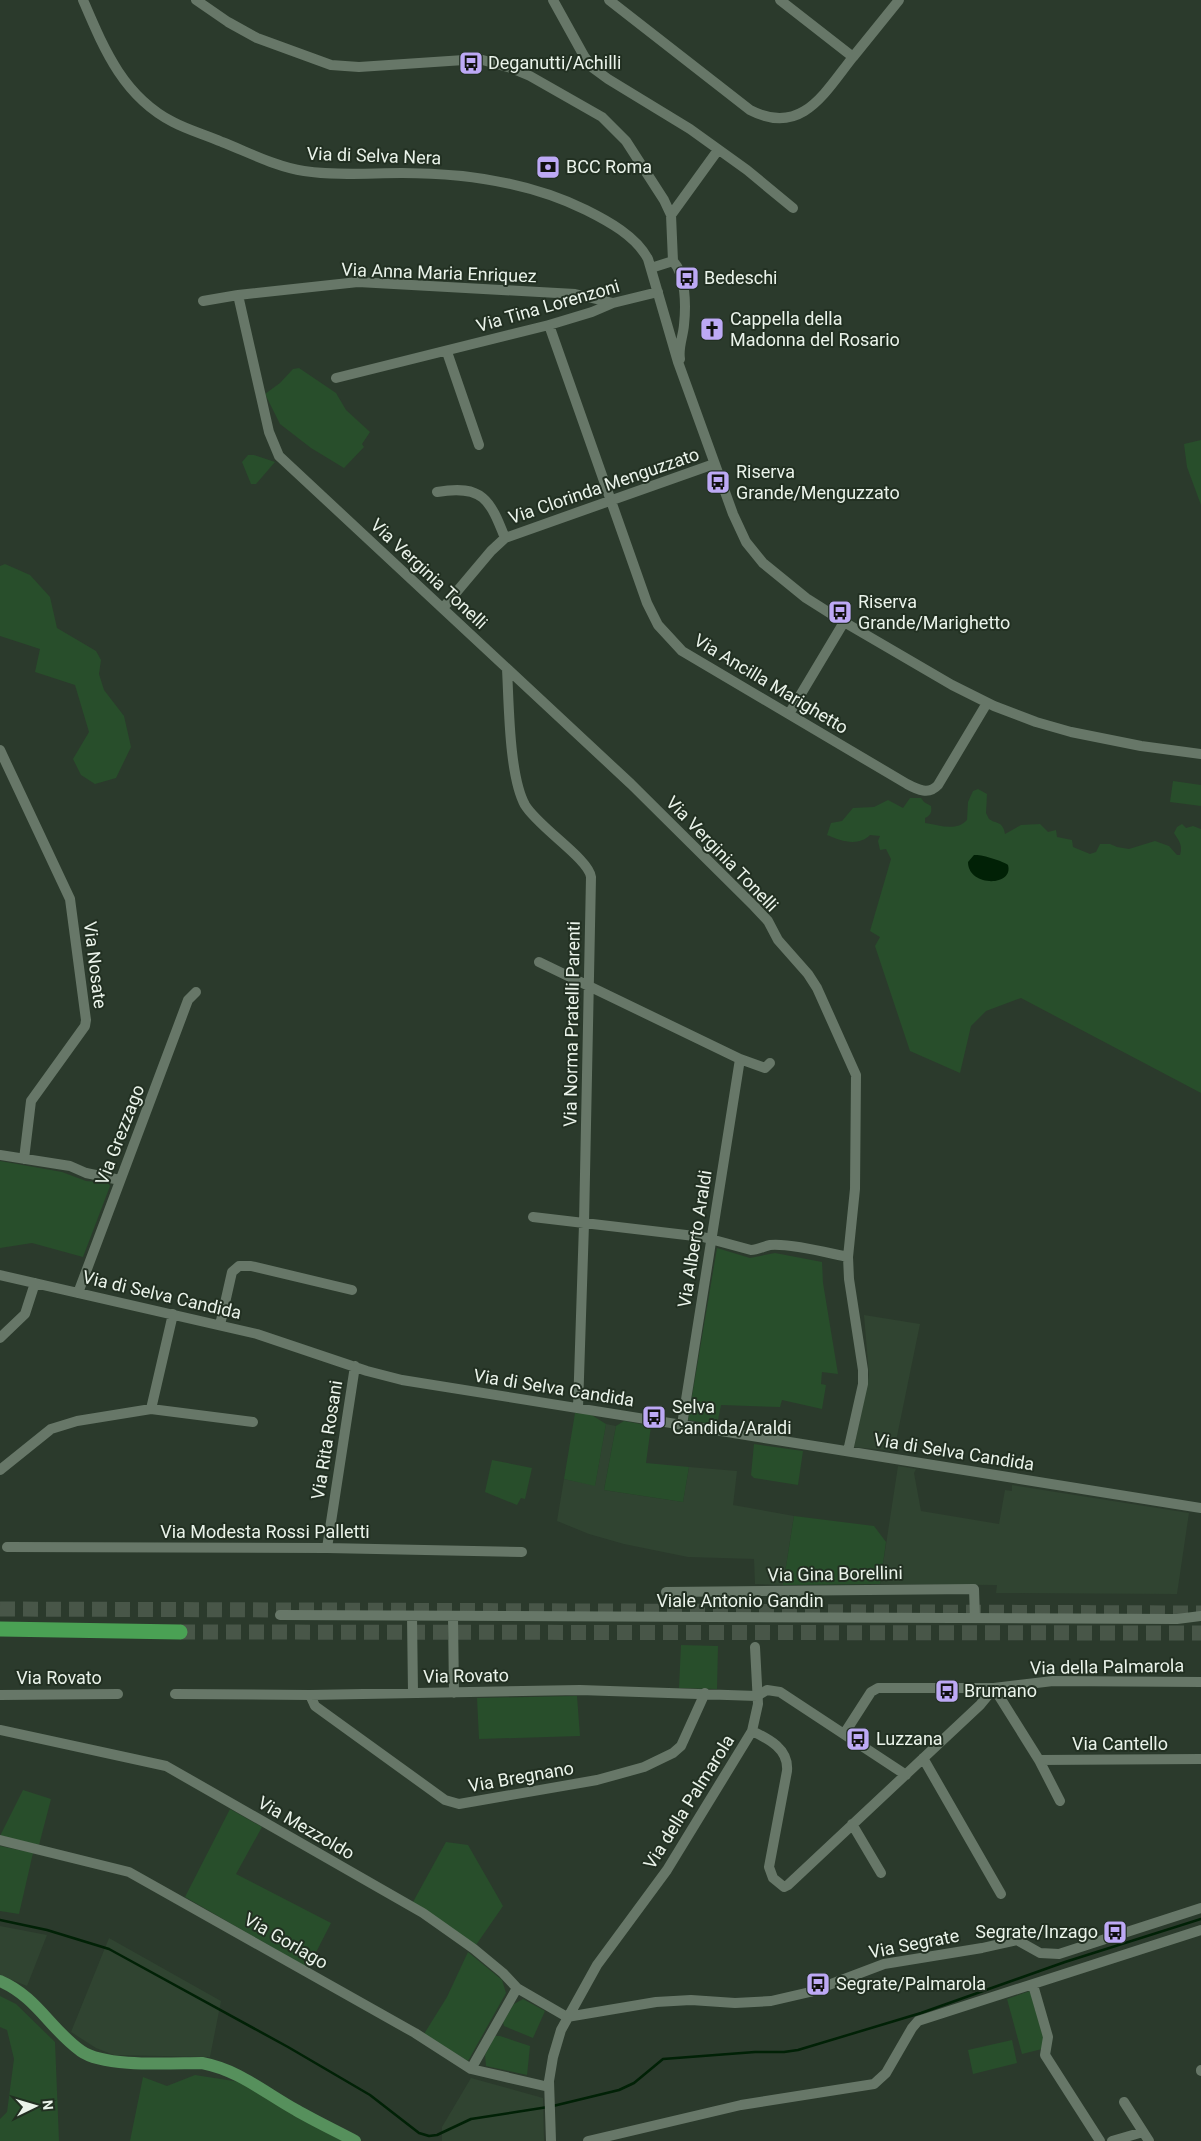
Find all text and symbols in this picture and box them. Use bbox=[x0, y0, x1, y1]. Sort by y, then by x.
bus stop icon: Deganutti/Achilli bbox=[458, 50, 484, 76]
place label: Deganutti/Achilli bbox=[488, 52, 621, 73]
street label: Via di Selva Nera bbox=[306, 143, 442, 168]
bank icon: BCC Roma bbox=[535, 154, 561, 180]
place label: BCC Roma bbox=[566, 156, 652, 177]
street label: Via Anna Maria Enriquez bbox=[341, 259, 537, 286]
bus stop icon: Bedeschi bbox=[674, 265, 700, 291]
place label: Bedeschi bbox=[704, 267, 777, 288]
street label: Via Tina Lorenzoni bbox=[474, 275, 622, 336]
place label: Cappella della Madonna del Rosario bbox=[730, 308, 900, 350]
church icon: Cappella della Madonna del Rosario bbox=[699, 316, 725, 342]
street label: Via Clorinda Menguzzato bbox=[506, 443, 702, 528]
place label: Riserva Grande/Menguzzato bbox=[736, 461, 900, 503]
bus stop icon: Riserva Grande/Menguzzato bbox=[705, 469, 731, 495]
street label: Via Verginia Tonelli bbox=[367, 514, 492, 633]
place label: Riserva Grande/Marighetto bbox=[858, 591, 1010, 633]
bus stop icon: Riserva Grande/Marighetto bbox=[827, 599, 853, 625]
street label: Via Ancilla Marighetto bbox=[690, 629, 852, 738]
street label: Via Verginia Tonelli bbox=[662, 792, 783, 916]
street label: Via Nosate bbox=[80, 920, 111, 1010]
street label: Via Norma Pratelli Parenti bbox=[559, 921, 584, 1127]
street label: Via Grezzago bbox=[91, 1082, 148, 1188]
street label: Via Alberto Araldi bbox=[673, 1169, 716, 1309]
street label: Via di Selva Candida bbox=[81, 1266, 244, 1323]
street label: Via di Selva Candida bbox=[472, 1364, 636, 1411]
street label: Via Rita Rosani bbox=[307, 1379, 346, 1501]
place label: Selva Candida/Araldi bbox=[672, 1396, 792, 1438]
bus stop icon: Selva Candida/Araldi bbox=[641, 1404, 667, 1430]
street label: Via di Selva Candida bbox=[872, 1428, 1036, 1475]
street label: Via Modesta Rossi Palletti bbox=[160, 1521, 370, 1542]
street label: Via Gina Borellini bbox=[767, 1562, 903, 1585]
street label: Viale Antonio Gandin bbox=[656, 1590, 824, 1611]
street label: Via della Palmarola bbox=[1030, 1655, 1184, 1678]
street label: Via Rovato bbox=[423, 1664, 509, 1687]
street label: Via Rovato bbox=[16, 1667, 102, 1688]
bus stop icon: Brumano bbox=[934, 1678, 960, 1704]
place label: Brumano bbox=[964, 1680, 1037, 1701]
bus stop icon: Luzzana bbox=[845, 1726, 871, 1752]
place label: Luzzana bbox=[876, 1728, 943, 1749]
street label: Via della Palmarola bbox=[639, 1731, 738, 1873]
street label: Via Cantello bbox=[1072, 1733, 1168, 1754]
street label: Via Bregnano bbox=[466, 1757, 575, 1796]
street label: Via Mezzoldo bbox=[254, 1791, 358, 1864]
street label: Via Gorlago bbox=[241, 1908, 332, 1973]
bus stop icon: Segrate/Inzago bbox=[1102, 1919, 1128, 1945]
place label: Segrate/Inzago bbox=[975, 1921, 1098, 1942]
street label: Via Segrate bbox=[867, 1924, 961, 1963]
bus stop icon: Segrate/Palmarola bbox=[805, 1971, 831, 1997]
place label: Segrate/Palmarola bbox=[836, 1973, 986, 1994]
north arrow bbox=[10, 2081, 60, 2131]
text: N bbox=[40, 2099, 56, 2110]

